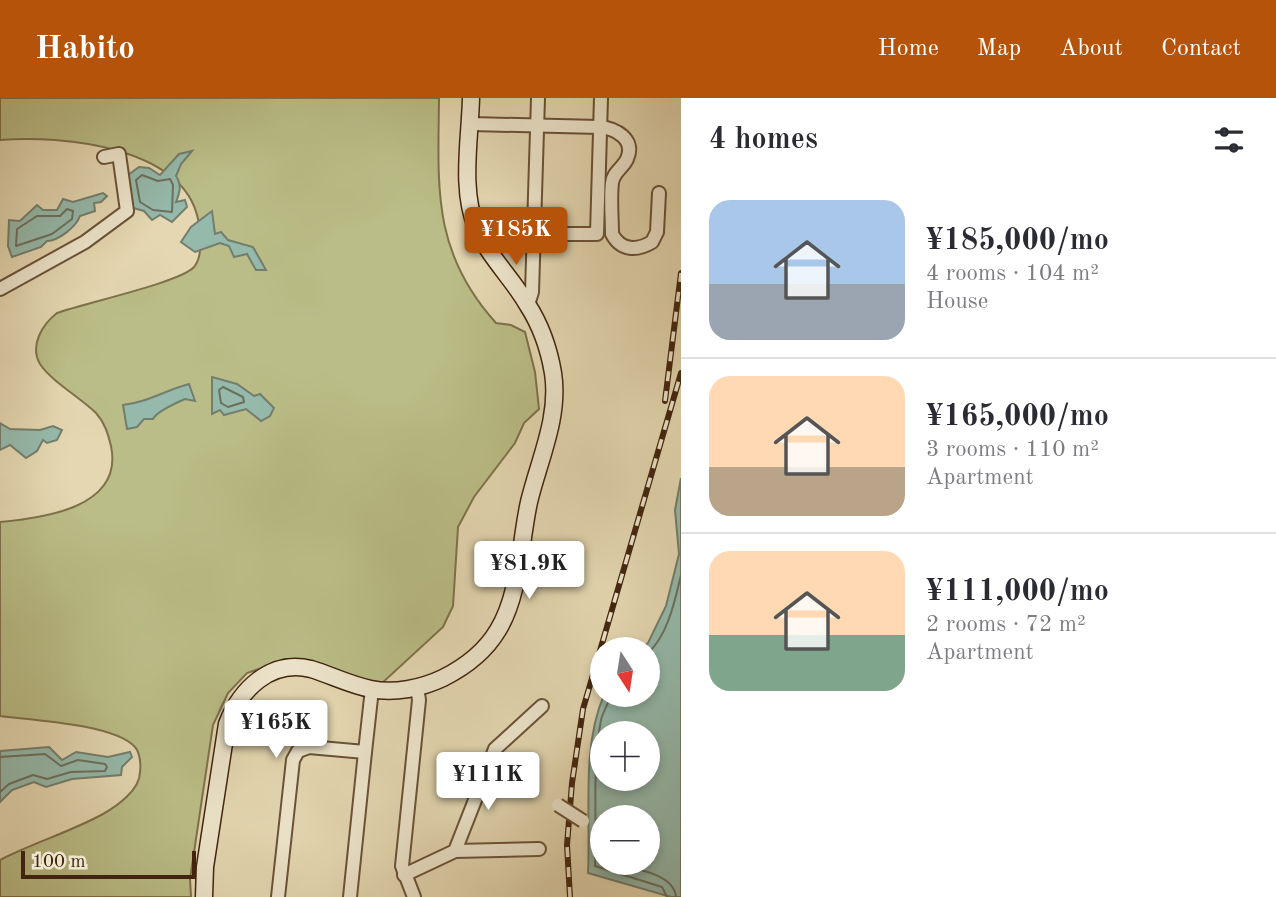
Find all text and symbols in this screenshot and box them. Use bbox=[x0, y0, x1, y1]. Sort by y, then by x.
text: Habito bbox=[35, 33, 135, 66]
text: Home bbox=[878, 37, 939, 61]
text: Map bbox=[977, 37, 1021, 61]
text: About bbox=[1059, 37, 1123, 61]
text: Contact bbox=[1161, 37, 1241, 61]
icon: filters bbox=[1210, 121, 1248, 159]
text: 4 homes bbox=[709, 125, 818, 155]
pin: ¥185K bbox=[467, 208, 565, 267]
text: ¥185K bbox=[480, 218, 552, 241]
text: ¥185,000/mo bbox=[926, 226, 1109, 256]
icon: home bbox=[765, 228, 849, 312]
text: 4 rooms · 104 m² bbox=[926, 262, 1099, 285]
text: House bbox=[926, 290, 988, 313]
text: ¥165,000/mo bbox=[926, 402, 1109, 432]
icon: home bbox=[765, 404, 849, 488]
text: 3 rooms · 110 m² bbox=[926, 438, 1099, 461]
text: Apartment bbox=[926, 466, 1034, 489]
pin: ¥81.9K bbox=[472, 542, 586, 601]
text: ¥81.9K bbox=[490, 552, 568, 575]
text: ¥111,000/mo bbox=[926, 577, 1109, 607]
icon: home bbox=[765, 579, 849, 663]
text: 2 rooms · 72 m² bbox=[926, 613, 1086, 636]
north arrow bbox=[590, 637, 660, 707]
map controls bbox=[590, 637, 660, 875]
text: Apartment bbox=[926, 641, 1034, 664]
pin: ¥165K bbox=[227, 700, 325, 760]
text: ¥165K bbox=[240, 711, 312, 734]
button: + bbox=[590, 721, 660, 791]
pin: ¥111K bbox=[439, 752, 537, 812]
text: ¥111K bbox=[452, 763, 524, 786]
button: − bbox=[590, 805, 660, 875]
scale bar bbox=[21, 848, 196, 880]
text: 100 m bbox=[32, 853, 85, 872]

